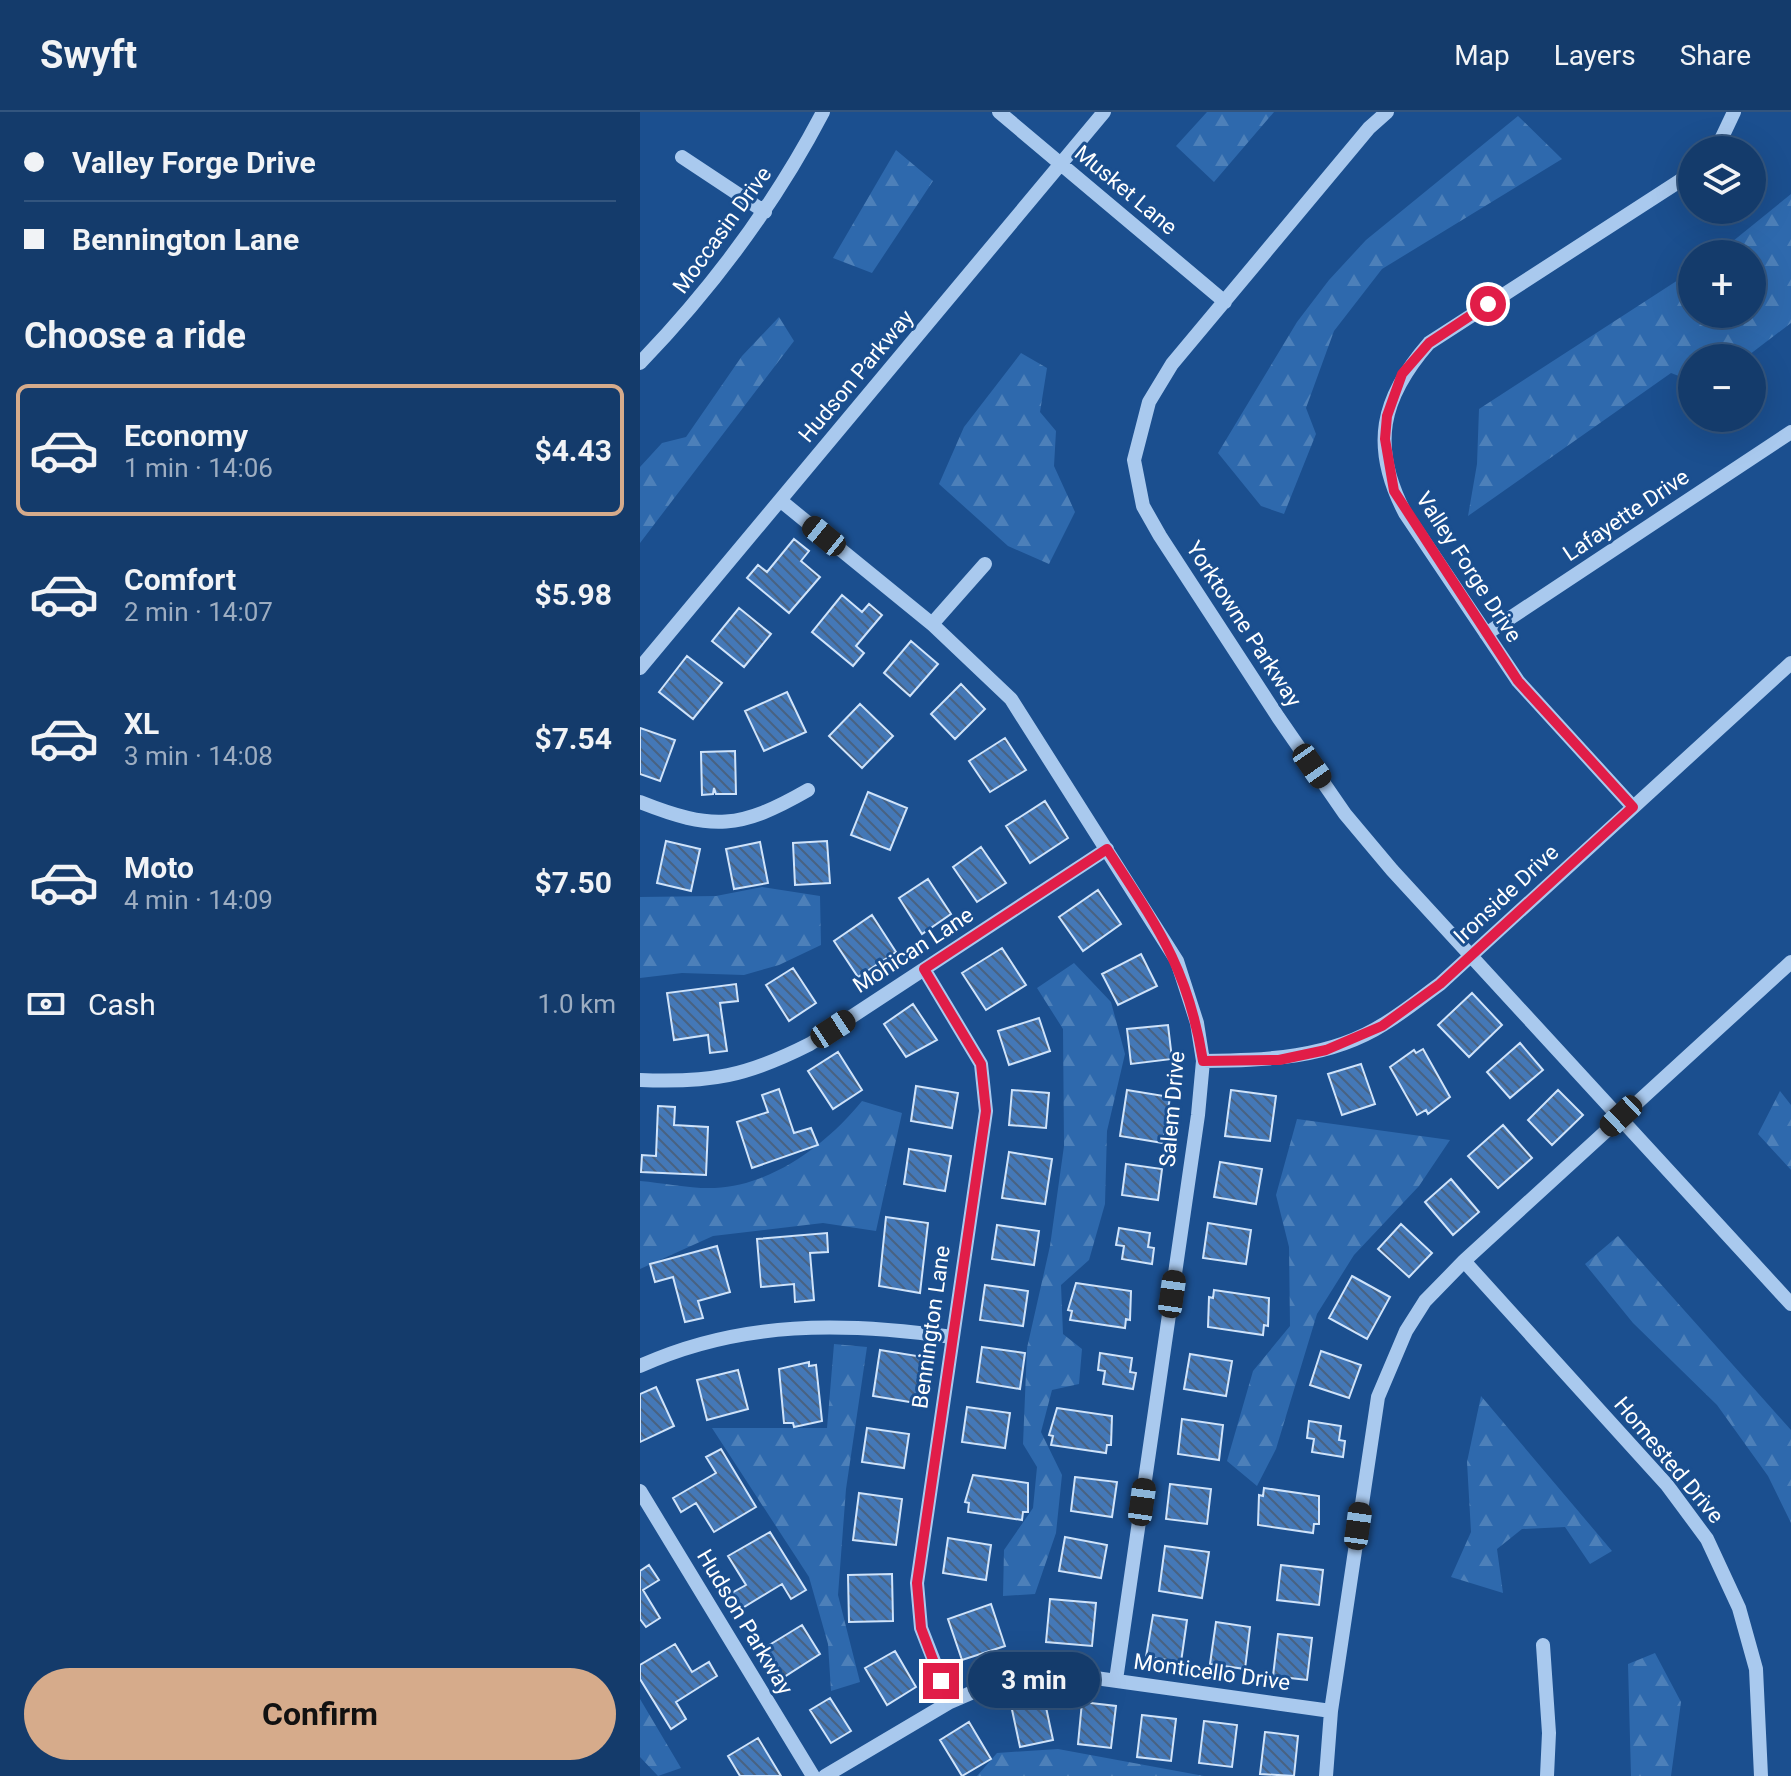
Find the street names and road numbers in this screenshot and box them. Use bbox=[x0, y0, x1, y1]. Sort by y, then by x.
street label: Musket Lane bbox=[1070, 140, 1182, 240]
street label: Moccasin Drive bbox=[668, 162, 776, 298]
street label: Hudson Parkway bbox=[793, 304, 919, 447]
street label: Lafayette Drive bbox=[1558, 464, 1694, 566]
street label: Valley Forge Drive bbox=[1411, 487, 1527, 647]
street label: Yorktowne Parkway bbox=[1181, 537, 1307, 712]
street label: Ironside Drive bbox=[1449, 839, 1563, 949]
street label: Mohican Lane bbox=[848, 902, 978, 998]
street label: Salem Drive bbox=[1154, 1050, 1190, 1168]
street label: Bennington Lane bbox=[907, 1244, 955, 1410]
street label: Homested Drive bbox=[1609, 1392, 1729, 1528]
street label: Hudson Parkway bbox=[692, 1545, 798, 1700]
street label: Monticello Drive bbox=[1132, 1649, 1292, 1695]

